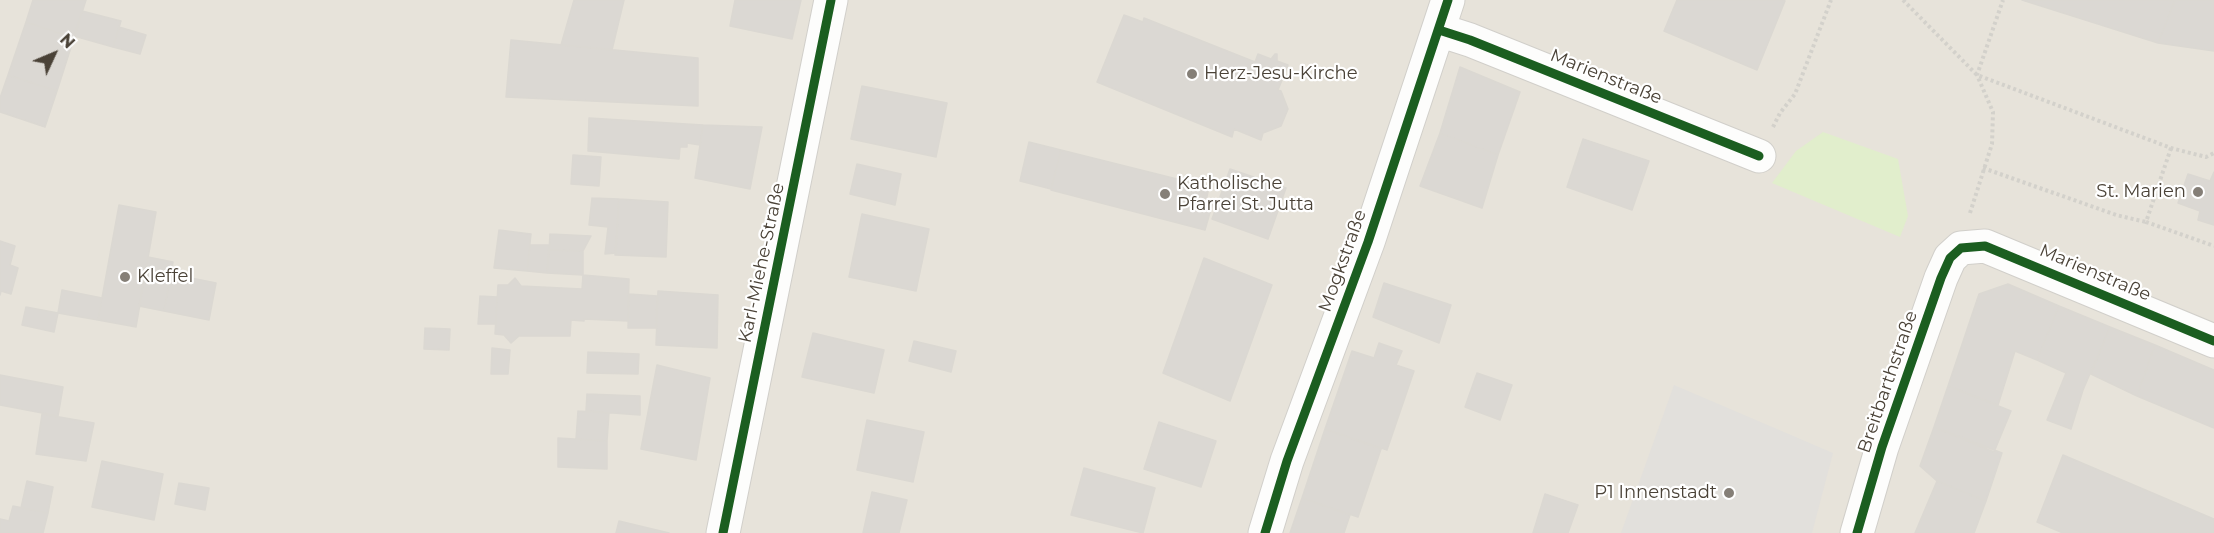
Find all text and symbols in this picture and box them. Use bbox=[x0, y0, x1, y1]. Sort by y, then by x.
north arrow bbox=[24, 24, 84, 84]
text: N bbox=[56, 30, 79, 52]
street label: Marienstraße bbox=[1547, 45, 1665, 109]
place label: Herz-Jesu-Kirche bbox=[1204, 63, 1357, 85]
marker: Herz-Jesu-Kirche bbox=[1185, 67, 1199, 81]
place label: Katholische Pfarrei St. Jutta bbox=[1177, 173, 1314, 216]
street label: Karl-Miehe-Straße bbox=[734, 181, 790, 345]
place label: St. Marien bbox=[2096, 181, 2186, 203]
marker: St. Marien bbox=[2191, 185, 2205, 199]
marker: Katholische Pfarrei St. Jutta bbox=[1158, 187, 1172, 201]
street label: Mogkstraße bbox=[1314, 207, 1372, 315]
street label: Marienstraße bbox=[2036, 240, 2154, 306]
place label: Kleffel bbox=[137, 266, 193, 288]
marker: Kleffel bbox=[118, 270, 132, 284]
street label: Breitbarthstraße bbox=[1853, 308, 1923, 456]
place label: P1 Innenstadt bbox=[1594, 482, 1717, 504]
marker: P1 Innenstadt bbox=[1722, 486, 1736, 500]

